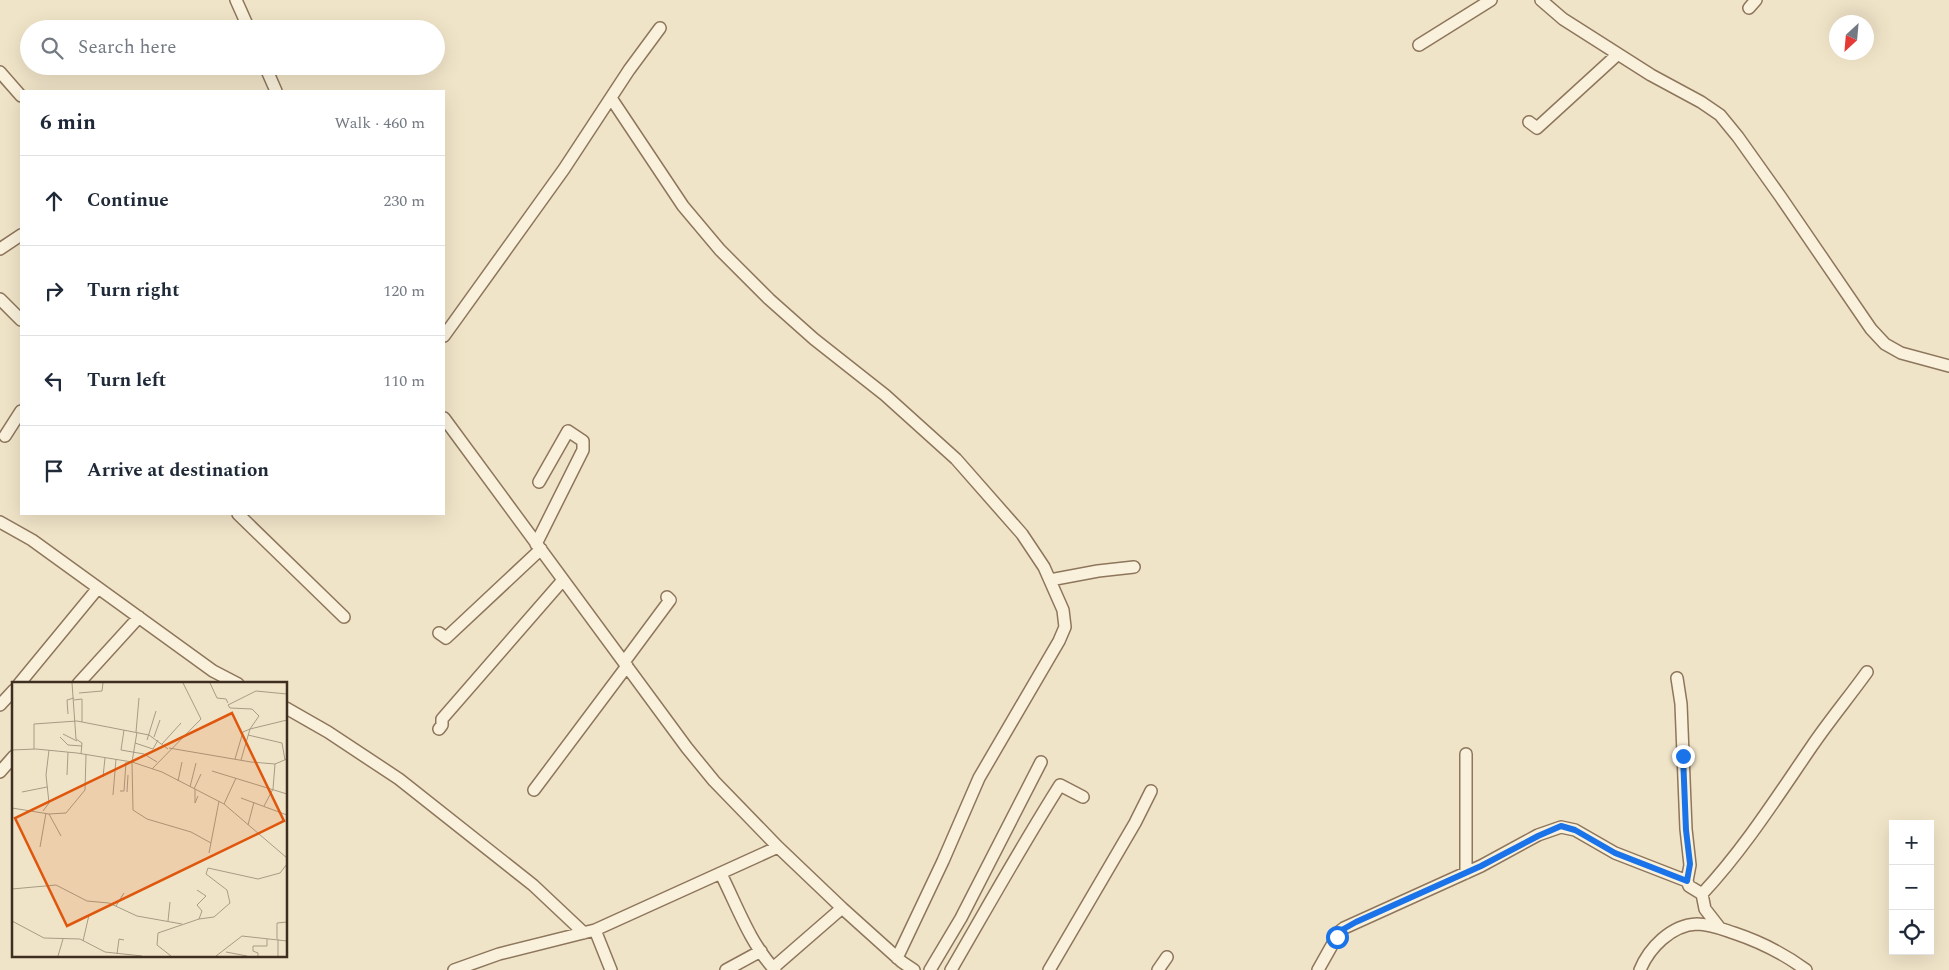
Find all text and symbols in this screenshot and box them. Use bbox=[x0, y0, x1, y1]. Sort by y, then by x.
north arrow bbox=[1829, 15, 1874, 60]
search box bbox=[20, 20, 445, 75]
text: Search here bbox=[78, 33, 177, 62]
icon: search bbox=[38, 34, 66, 62]
text: 6 min bbox=[40, 107, 96, 139]
text: Walk · 460 m bbox=[334, 111, 425, 135]
text: Continue bbox=[87, 186, 169, 215]
icon: ahead bbox=[40, 187, 68, 215]
text: 230 m bbox=[383, 189, 425, 213]
text: Turn right bbox=[87, 276, 180, 305]
icon: right bbox=[40, 277, 68, 305]
text: 120 m bbox=[383, 279, 425, 303]
text: Turn left bbox=[87, 366, 166, 395]
icon: left bbox=[40, 367, 68, 395]
text: 110 m bbox=[383, 369, 425, 393]
text: Arrive at destination bbox=[87, 456, 269, 485]
icon: arrive bbox=[40, 457, 68, 485]
inset map bbox=[12, 682, 288, 958]
route end bbox=[1672, 745, 1695, 768]
map controls bbox=[1889, 820, 1934, 955]
button: + bbox=[1889, 820, 1934, 865]
button: − bbox=[1889, 865, 1934, 910]
button: locate bbox=[1889, 910, 1934, 955]
route start bbox=[1326, 926, 1349, 949]

